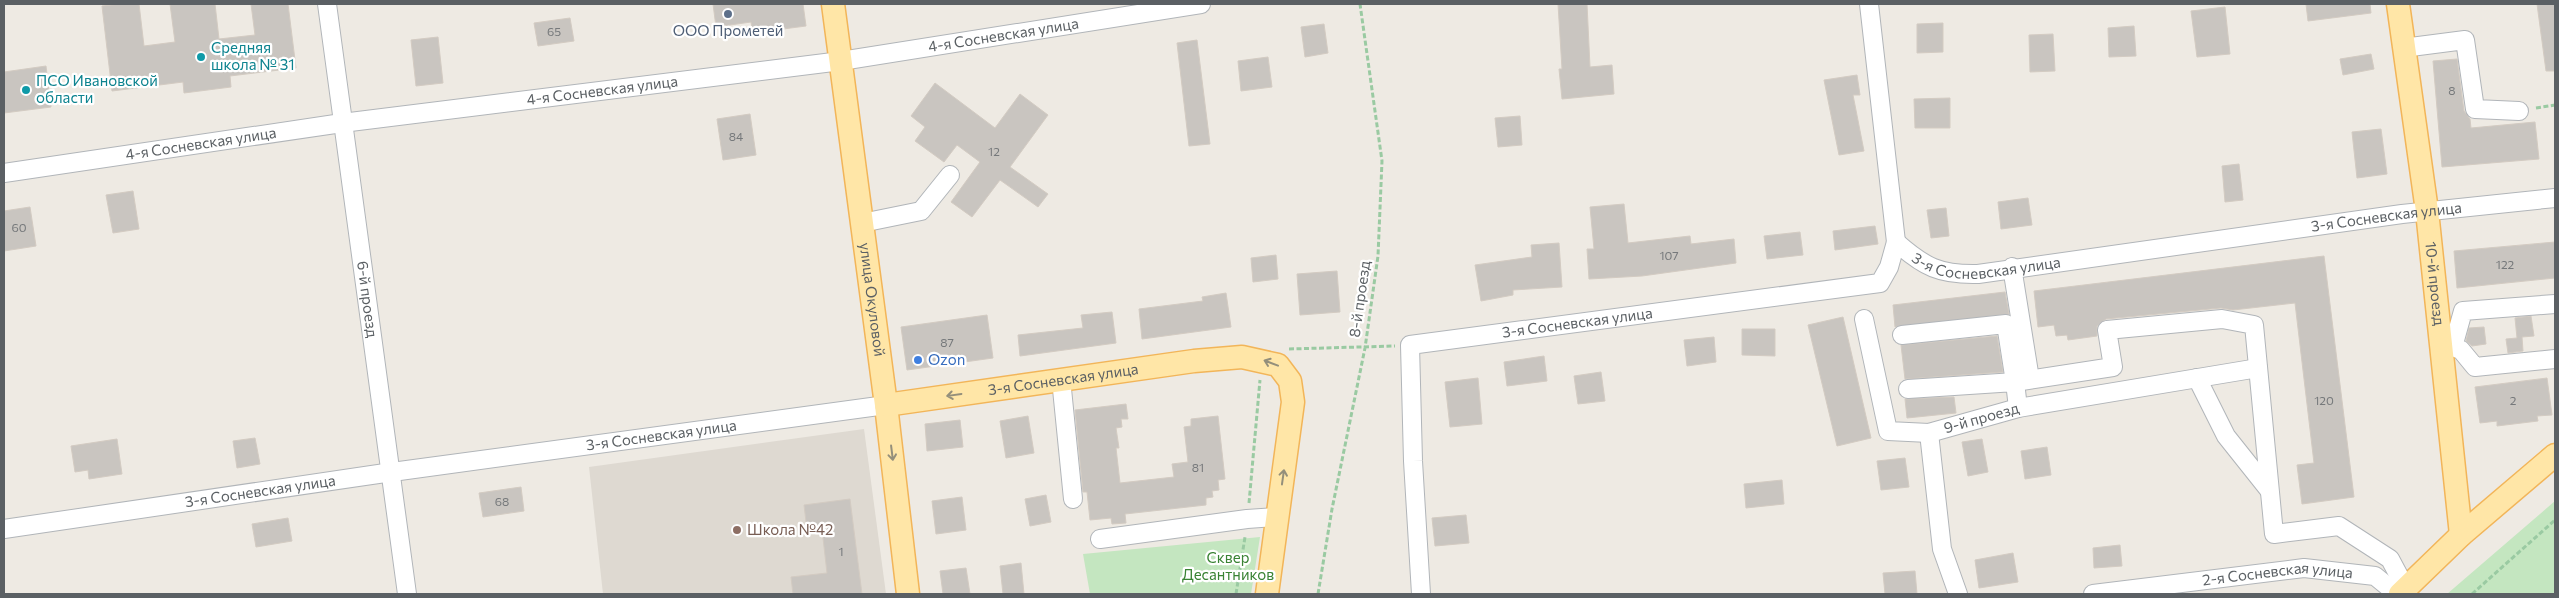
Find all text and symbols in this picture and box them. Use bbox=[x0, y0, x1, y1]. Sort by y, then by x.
marker: ООО Прометей bbox=[722, 8, 734, 20]
street label: 4-я Сосневская улица bbox=[927, 13, 1080, 55]
place label: ООО Прометей bbox=[673, 21, 783, 39]
house number: 65 bbox=[547, 24, 561, 38]
place label: Средняя школа № 31 bbox=[211, 38, 295, 73]
marker: Средняя школа № 31 bbox=[195, 51, 207, 63]
place label: ПСО Ивановской области bbox=[36, 71, 158, 106]
street label: 4-я Сосневская улица bbox=[526, 71, 679, 108]
house number: 8 bbox=[2448, 83, 2456, 97]
marker: ПСО Ивановской области bbox=[20, 84, 32, 96]
street label: 4-я Сосневская улица bbox=[124, 123, 277, 163]
house number: 84 bbox=[729, 129, 743, 143]
house number: 12 bbox=[988, 144, 1000, 158]
street label: 3-я Сосневская улица bbox=[2310, 198, 2463, 235]
house number: 60 bbox=[11, 220, 27, 234]
street label: улица Окуловой bbox=[857, 241, 889, 357]
street label: 10-й проезд bbox=[2422, 241, 2449, 327]
house number: 107 bbox=[1659, 248, 1679, 262]
street label: 3-я Сосневская улица bbox=[1909, 248, 2062, 282]
house number: 122 bbox=[2496, 257, 2515, 271]
street label: 8-й проезд bbox=[1345, 259, 1373, 338]
street label: 6-й проезд bbox=[354, 260, 382, 339]
street label: 3-я Сосневская улица bbox=[1501, 303, 1654, 341]
house number: 87 bbox=[940, 335, 954, 349]
place label: Ozon bbox=[928, 350, 965, 368]
marker: Ozon bbox=[912, 354, 924, 366]
one-way arrow bbox=[1264, 358, 1279, 367]
street label: 3-я Сосневская улица bbox=[987, 359, 1139, 398]
one-way arrow bbox=[947, 390, 963, 400]
house number: 120 bbox=[2314, 393, 2334, 407]
house number: 2 bbox=[2510, 393, 2517, 407]
street label: 9-й проезд bbox=[1941, 398, 2021, 436]
street label: 3-я Сосневская улица bbox=[585, 415, 738, 454]
one-way arrow bbox=[887, 445, 897, 461]
house number: 81 bbox=[1192, 460, 1204, 474]
one-way arrow bbox=[1278, 469, 1288, 485]
street label: 3-я Сосневская улица bbox=[184, 470, 337, 510]
house number: 68 bbox=[495, 494, 509, 508]
place label: Школа №42 bbox=[747, 520, 833, 538]
marker: Школа №42 bbox=[731, 524, 743, 536]
house number: 1 bbox=[838, 544, 844, 558]
park label: Сквер Десантников bbox=[1182, 548, 1274, 583]
street label: 2-я Сосневская улица bbox=[2201, 558, 2354, 588]

